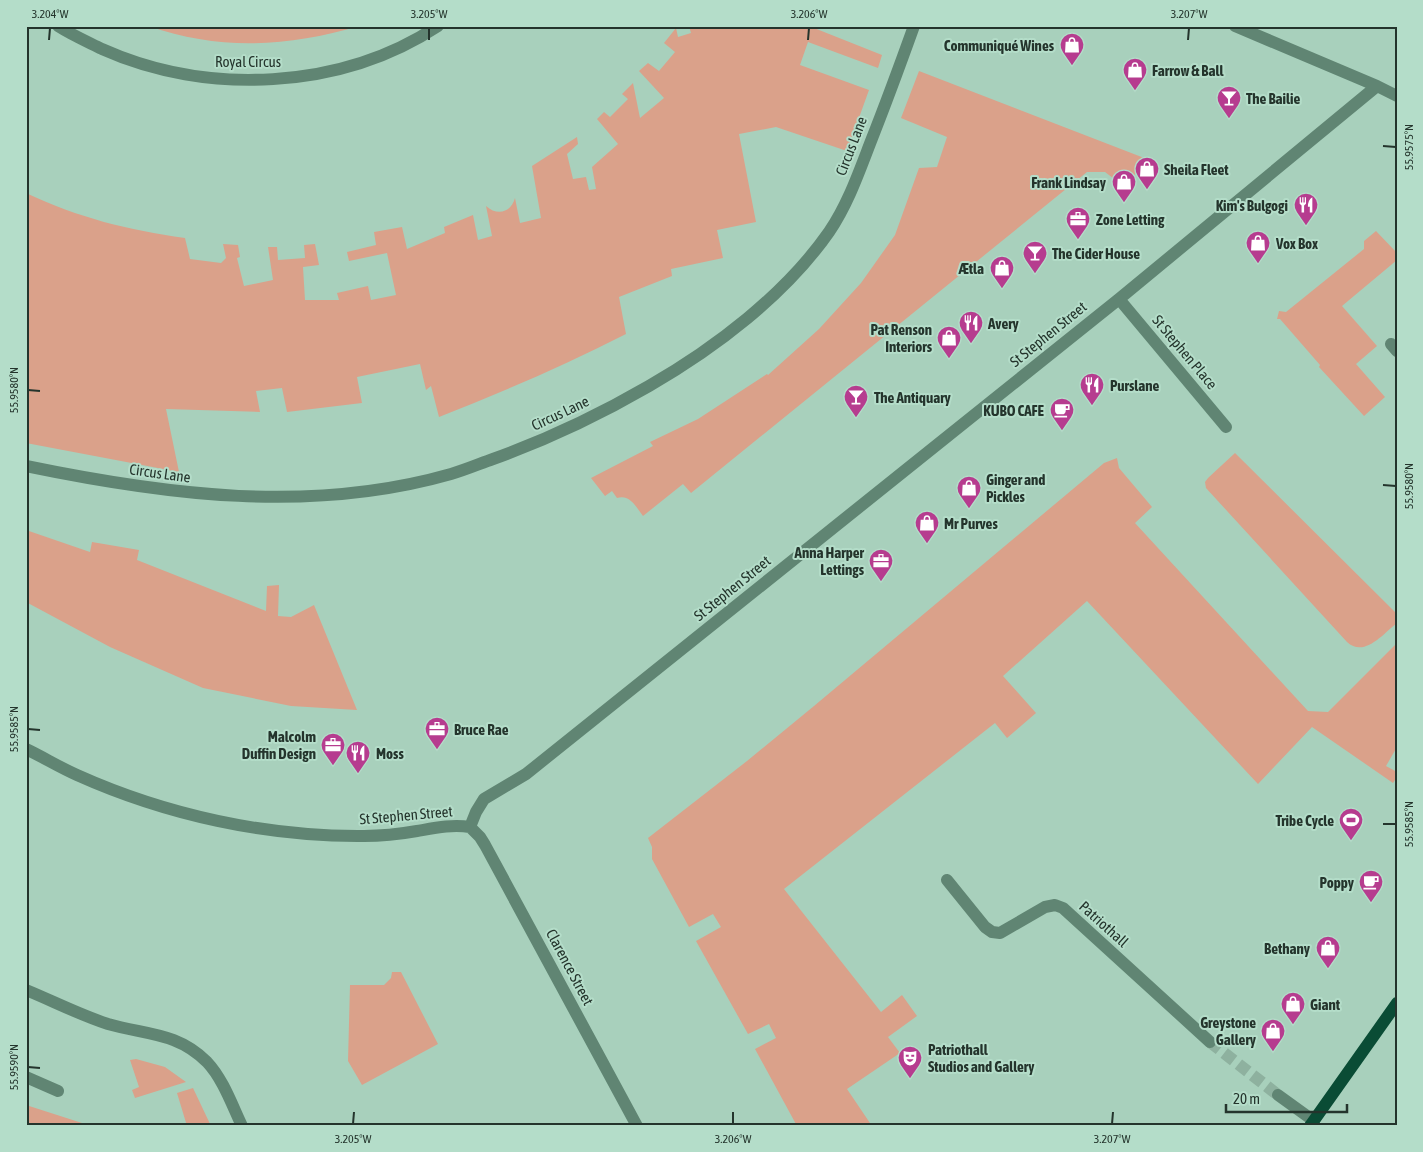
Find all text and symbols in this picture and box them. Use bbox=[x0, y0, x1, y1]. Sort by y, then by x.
text: 3.204°W bbox=[32, 7, 69, 21]
text: 3.205°W bbox=[411, 7, 448, 21]
text: 3.206°W bbox=[791, 7, 828, 21]
text: 3.207°W bbox=[1171, 7, 1208, 21]
shop icon: Communiqué Wines bbox=[1059, 32, 1085, 66]
place label: Communiqué Wines bbox=[944, 37, 1055, 54]
street label: Royal Circus bbox=[215, 53, 281, 70]
shop icon: Farrow & Ball bbox=[1122, 57, 1148, 91]
place label: Farrow & Ball bbox=[1152, 62, 1224, 79]
bar icon: The Bailie bbox=[1216, 85, 1242, 119]
place label: The Bailie bbox=[1246, 90, 1300, 107]
street label: Circus Lane bbox=[832, 114, 870, 178]
text: 55.9575°N bbox=[1402, 124, 1416, 170]
shop icon: Sheila Fleet bbox=[1134, 156, 1160, 190]
place label: Sheila Fleet bbox=[1164, 161, 1229, 178]
shop icon: Frank Lindsay bbox=[1111, 169, 1137, 203]
place label: Frank Lindsay bbox=[1031, 174, 1107, 191]
restaurant icon: Kim's Bulgogi bbox=[1293, 192, 1319, 226]
place label: Kim's Bulgogi bbox=[1216, 197, 1288, 214]
office icon: Zone Letting bbox=[1065, 206, 1091, 240]
place label: Zone Letting bbox=[1096, 211, 1165, 228]
shop icon: Vox Box bbox=[1245, 230, 1271, 264]
place label: Vox Box bbox=[1275, 235, 1318, 252]
bar icon: The Cider House bbox=[1022, 240, 1048, 274]
place label: The Cider House bbox=[1052, 245, 1140, 262]
shop icon: Ætla bbox=[989, 255, 1015, 289]
place label: Ætla bbox=[957, 260, 984, 277]
street label: St Stephen Street bbox=[1006, 298, 1090, 370]
restaurant icon: Avery bbox=[958, 310, 984, 344]
street label: St Stephen Place bbox=[1149, 312, 1221, 393]
place label: Avery bbox=[987, 315, 1020, 332]
place label: Pat Renson Interiors bbox=[870, 321, 933, 355]
shop icon: Pat Renson Interiors bbox=[936, 325, 962, 359]
text: 55.9580°N bbox=[7, 367, 21, 413]
restaurant icon: Purslane bbox=[1079, 372, 1105, 406]
place label: Purslane bbox=[1110, 377, 1160, 394]
bar icon: The Antiquary bbox=[843, 384, 869, 418]
place label: The Antiquary bbox=[874, 389, 952, 406]
street label: Circus Lane bbox=[528, 392, 592, 434]
cafe icon: KUBO CAFE bbox=[1049, 397, 1075, 431]
place label: KUBO CAFE bbox=[983, 402, 1045, 419]
street label: Circus Lane bbox=[128, 460, 192, 486]
text: 55.9580°N bbox=[1402, 463, 1416, 509]
place label: Ginger and Pickles bbox=[986, 471, 1045, 505]
shop icon: Ginger and Pickles bbox=[956, 475, 982, 509]
shop icon: Mr Purves bbox=[914, 510, 940, 544]
place label: Mr Purves bbox=[944, 515, 998, 532]
place label: Anna Harper Lettings bbox=[794, 544, 865, 578]
office icon: Anna Harper Lettings bbox=[868, 548, 894, 582]
street label: St Stephen Street bbox=[690, 552, 774, 624]
text: 55.9585°N bbox=[7, 706, 21, 752]
office icon: Bruce Rae bbox=[424, 716, 450, 750]
place label: Bruce Rae bbox=[454, 721, 509, 738]
place label: Malcolm Duffin Design bbox=[242, 728, 316, 762]
office icon: Malcolm Duffin Design bbox=[320, 732, 346, 766]
restaurant icon: Moss bbox=[345, 740, 371, 774]
place label: Moss bbox=[376, 745, 404, 762]
text: 55.9585°N bbox=[1402, 801, 1416, 847]
street label: St Stephen Street bbox=[359, 802, 453, 828]
sports icon: Tribe Cycle bbox=[1338, 807, 1364, 841]
place label: Tribe Cycle bbox=[1275, 812, 1334, 829]
cafe icon: Poppy bbox=[1358, 869, 1384, 903]
place label: Poppy bbox=[1319, 874, 1355, 891]
street label: Patriothall bbox=[1076, 898, 1132, 950]
street label: Clarence Street bbox=[543, 926, 597, 1008]
shop icon: Bethany bbox=[1315, 935, 1341, 969]
place label: Bethany bbox=[1264, 940, 1311, 957]
shop icon: Giant bbox=[1280, 991, 1306, 1025]
place label: Giant bbox=[1310, 996, 1341, 1013]
place label: Greystone Gallery bbox=[1200, 1014, 1257, 1048]
shop icon: Greystone Gallery bbox=[1260, 1018, 1286, 1052]
place label: Patriothall Studios and Gallery bbox=[928, 1041, 1035, 1075]
text: 55.9590°N bbox=[7, 1044, 21, 1090]
theatre icon: Patriothall Studios and Gallery bbox=[897, 1045, 923, 1079]
scale bar bbox=[1226, 1082, 1347, 1114]
text: 20 m bbox=[1233, 1090, 1260, 1107]
text: 3.205°W bbox=[335, 1132, 372, 1146]
text: 3.206°W bbox=[715, 1132, 752, 1146]
text: 3.207°W bbox=[1094, 1132, 1131, 1146]

